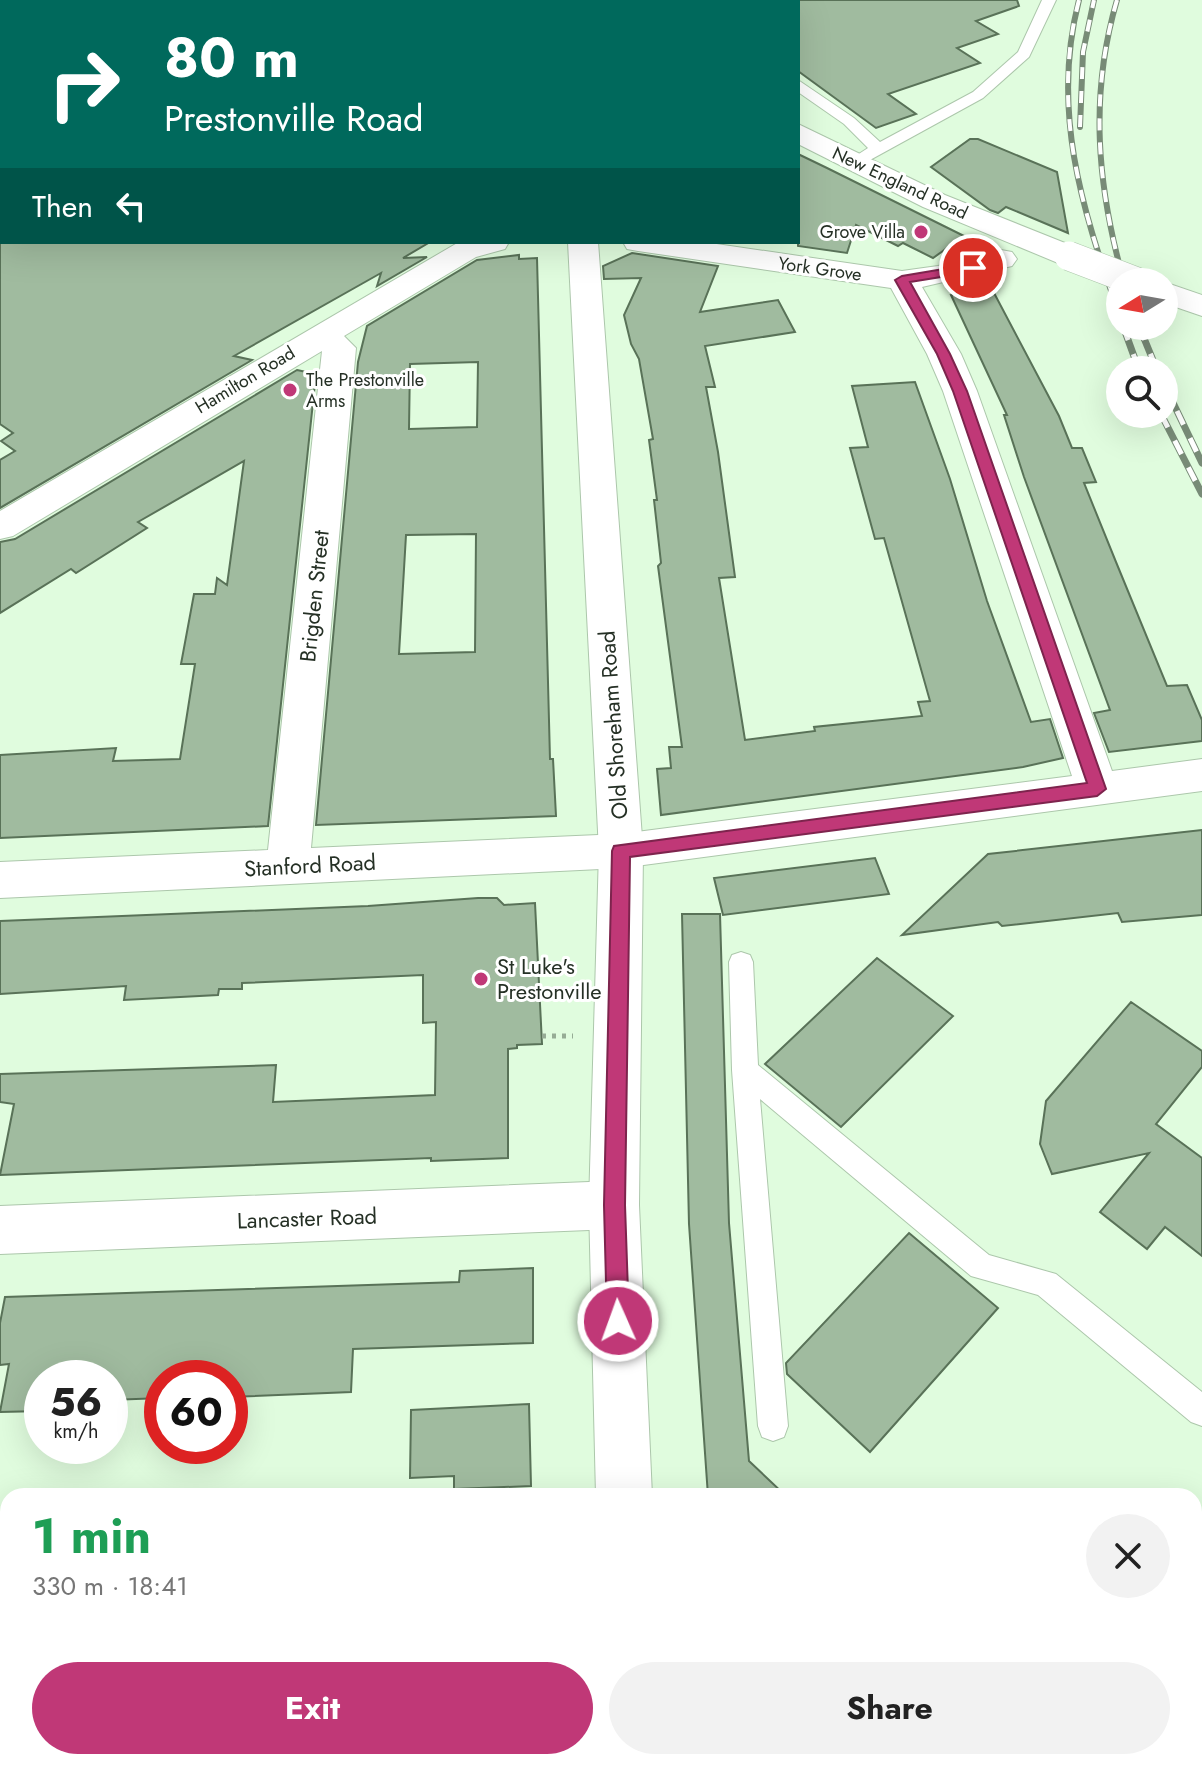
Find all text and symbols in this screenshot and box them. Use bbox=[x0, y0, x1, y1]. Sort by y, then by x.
text: 80 m bbox=[164, 17, 299, 98]
icon: right bbox=[32, 32, 136, 136]
text: Prestonville Road bbox=[164, 92, 424, 144]
street label: New England Road bbox=[828, 140, 972, 226]
icon: left bbox=[109, 184, 153, 228]
text: Then bbox=[32, 185, 93, 228]
place label: Grove Villa bbox=[820, 219, 905, 245]
marker: Grove Villa bbox=[912, 223, 930, 241]
pin bbox=[939, 234, 1007, 302]
icon: arrive bbox=[951, 246, 995, 290]
street label: York Grove bbox=[777, 250, 863, 288]
north arrow bbox=[1106, 268, 1178, 340]
map controls bbox=[1106, 268, 1178, 428]
street label: Hamilton Road bbox=[190, 340, 300, 420]
button: search bbox=[1106, 356, 1178, 428]
place label: The Prestonville Arms bbox=[306, 367, 424, 414]
marker: The Prestonville Arms bbox=[281, 381, 299, 399]
street label: Brigden Street bbox=[291, 528, 337, 664]
street label: Old Shoreham Road bbox=[590, 630, 636, 820]
street label: Stanford Road bbox=[243, 846, 377, 884]
place label: St Luke's Prestonville bbox=[497, 950, 602, 1007]
marker: St Luke's Prestonville bbox=[472, 970, 490, 988]
street label: Lancaster Road bbox=[236, 1200, 378, 1236]
position arrow bbox=[576, 1279, 660, 1363]
speed limit sign: 60 bbox=[144, 1360, 248, 1464]
text: 56 bbox=[50, 1373, 102, 1431]
text: km/h bbox=[53, 1417, 99, 1446]
text: 1 min bbox=[32, 1502, 151, 1571]
button: close bbox=[1086, 1514, 1170, 1598]
text: 330 m · 18:41 bbox=[32, 1567, 188, 1605]
button: Exit bbox=[32, 1662, 593, 1754]
button: Share bbox=[609, 1662, 1170, 1754]

